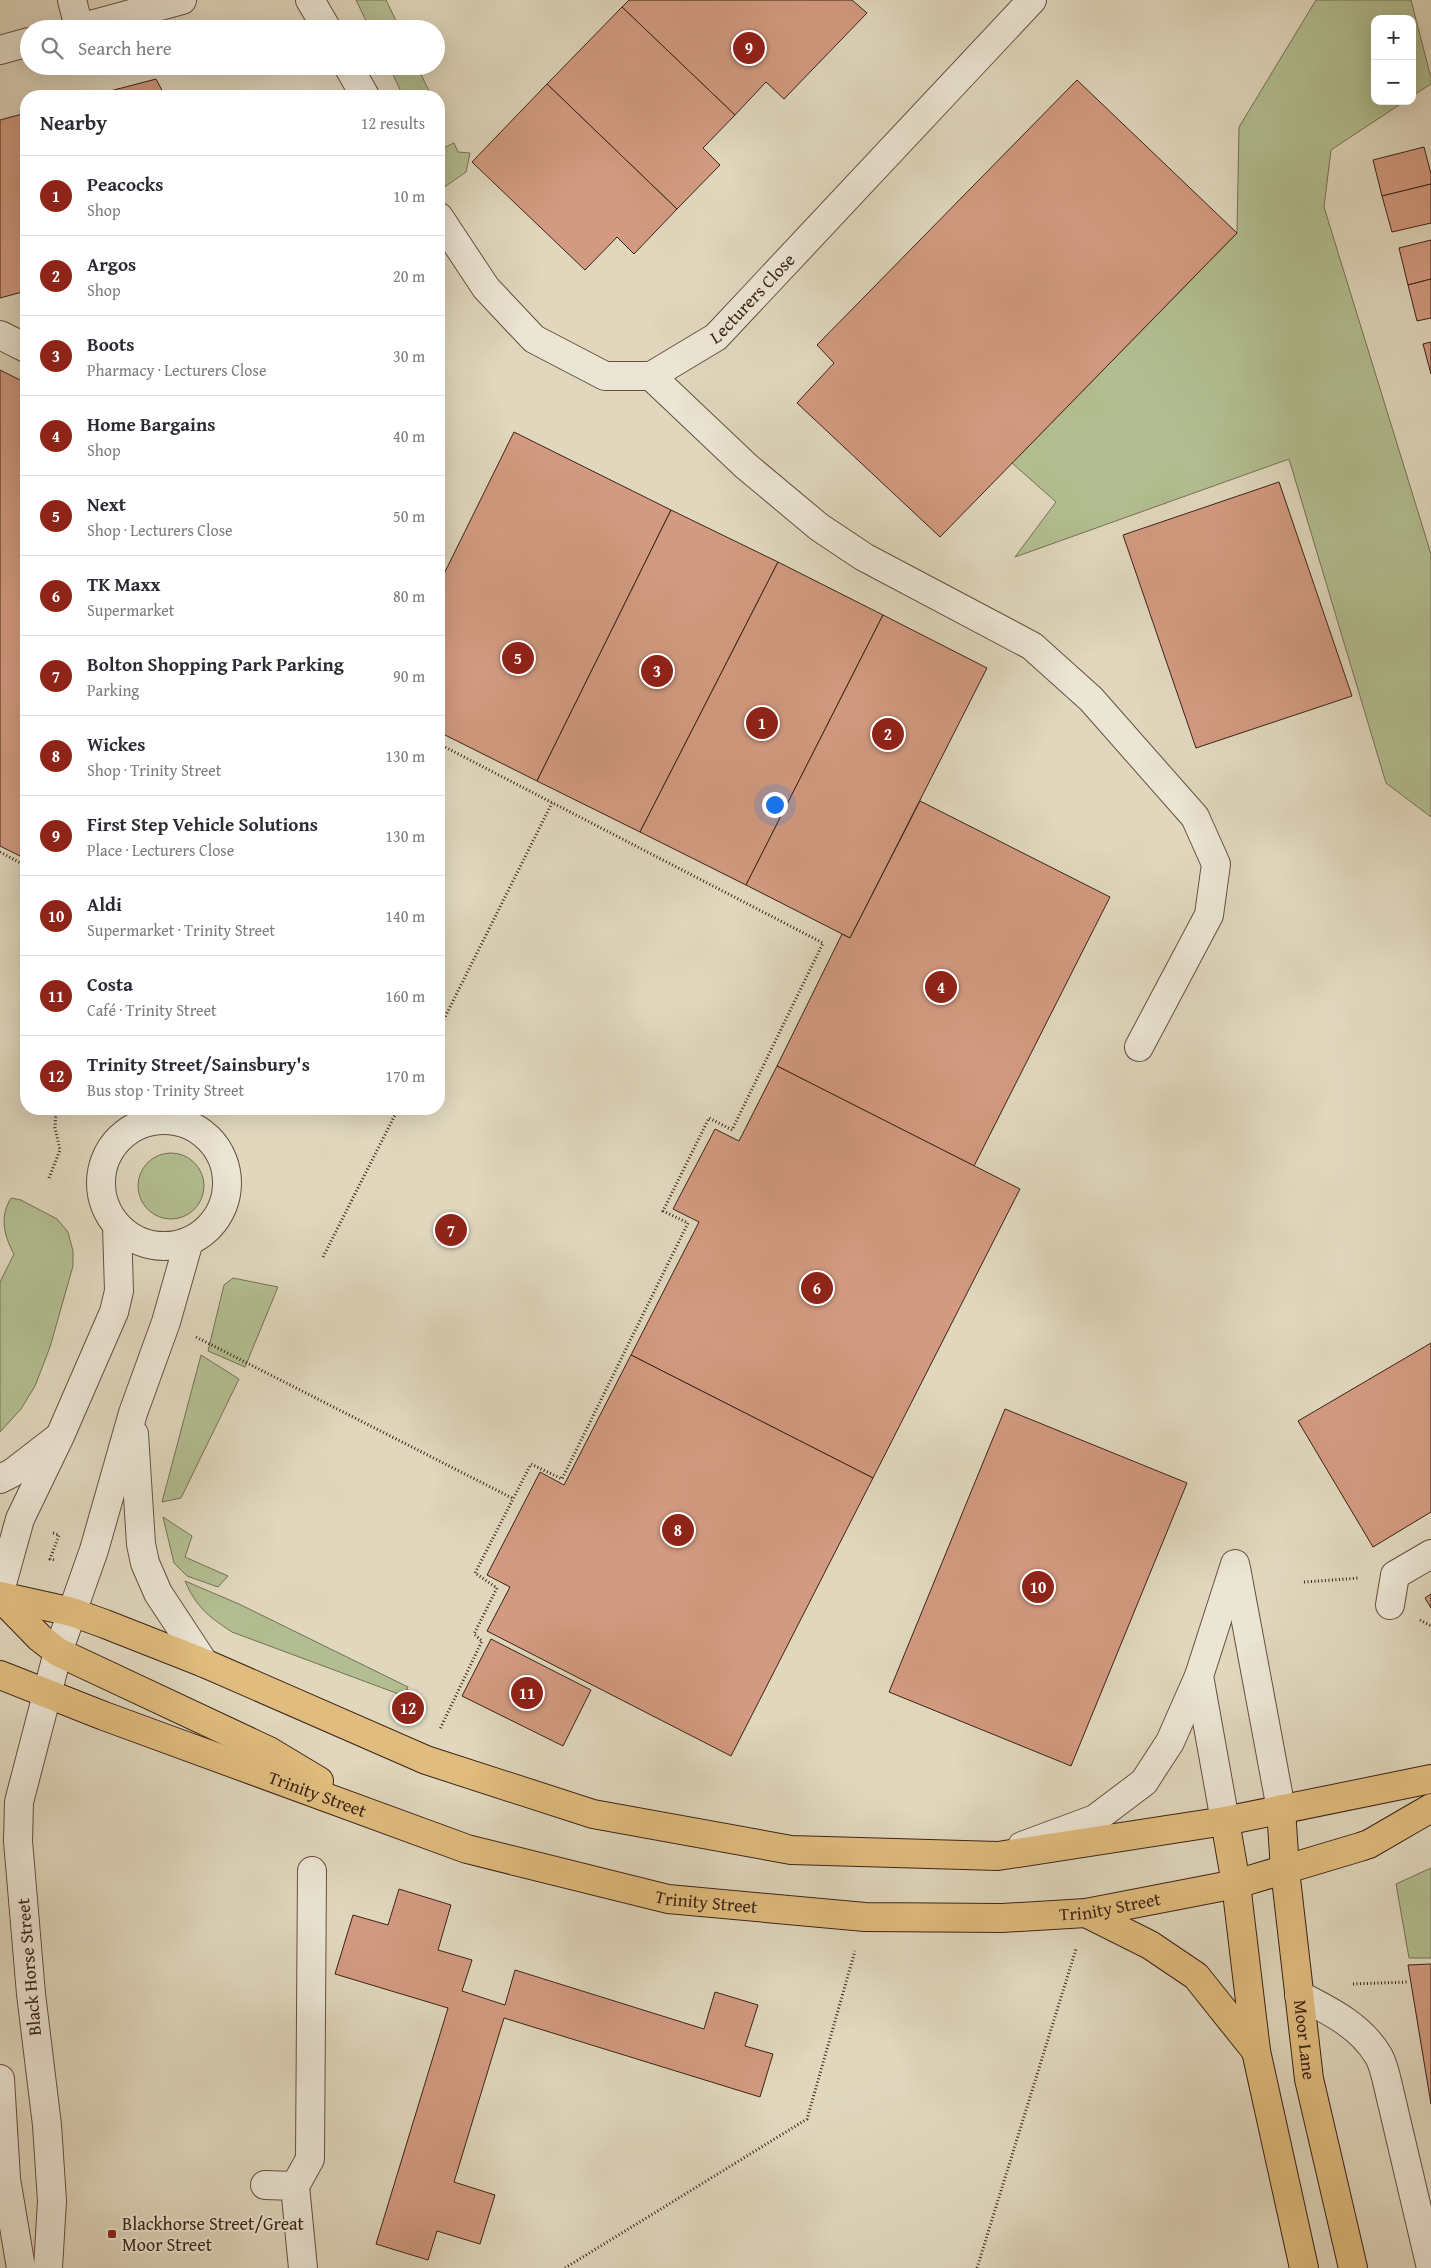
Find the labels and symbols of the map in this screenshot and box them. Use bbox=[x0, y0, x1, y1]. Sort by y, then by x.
pin: 9 bbox=[733, 29, 765, 67]
street label: Lecturers Close bbox=[705, 247, 801, 351]
pin: 5 bbox=[502, 639, 534, 677]
pin: 3 bbox=[641, 652, 673, 690]
pin: 1 bbox=[746, 704, 778, 742]
pin: 2 bbox=[872, 715, 904, 753]
your location bbox=[762, 792, 788, 818]
pin: 4 bbox=[925, 968, 957, 1006]
pin: 7 bbox=[435, 1211, 467, 1249]
pin: 6 bbox=[801, 1269, 833, 1307]
pin: 8 bbox=[662, 1511, 694, 1549]
pin: 10 bbox=[1022, 1568, 1054, 1606]
pin: 11 bbox=[511, 1674, 543, 1712]
pin: 12 bbox=[392, 1689, 424, 1727]
street label: Trinity Street bbox=[265, 1763, 371, 1824]
street label: Trinity Street bbox=[652, 1882, 759, 1920]
street label: Trinity Street bbox=[1058, 1885, 1164, 1928]
street label: Black Horse Street bbox=[9, 1896, 48, 2037]
street label: Moor Lane bbox=[1287, 1998, 1323, 2081]
place label: Blackhorse Street/Great Moor Street bbox=[122, 2210, 305, 2258]
marker: Blackhorse Street/Great Moor Street bbox=[106, 2228, 118, 2240]

